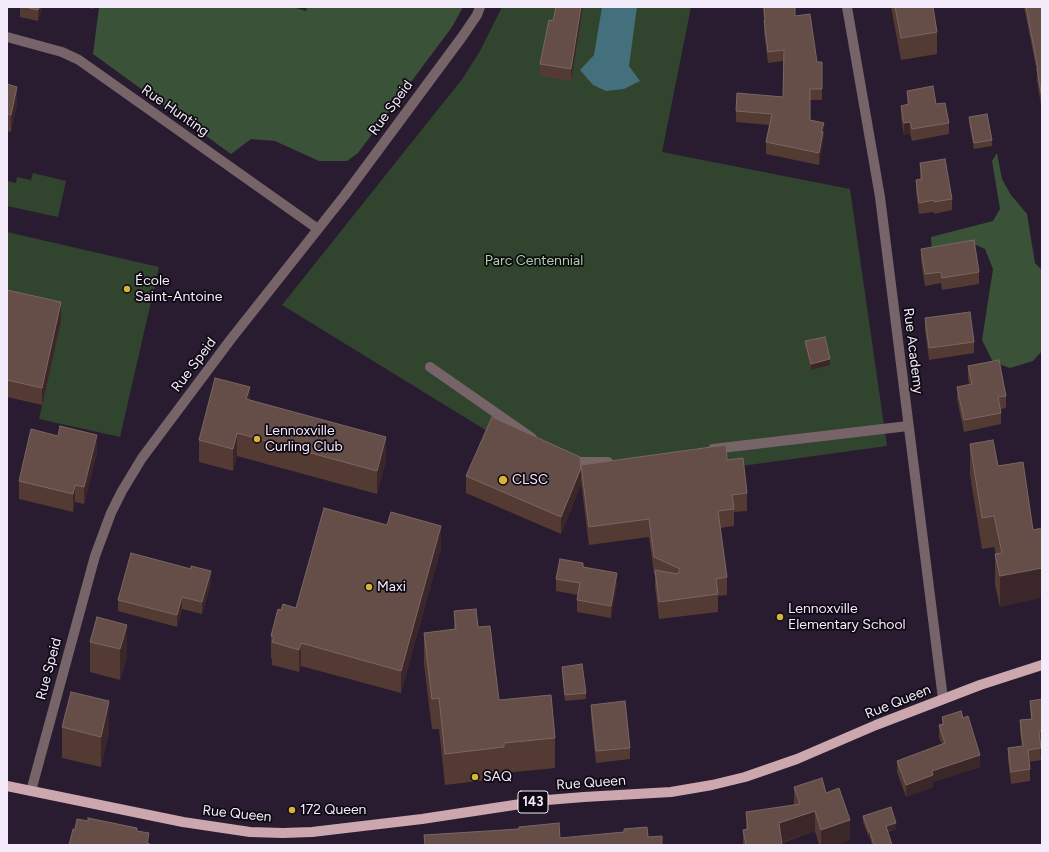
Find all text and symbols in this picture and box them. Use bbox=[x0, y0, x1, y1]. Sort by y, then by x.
street label: Rue Speid bbox=[365, 77, 417, 139]
street label: Rue Hunting bbox=[138, 82, 212, 140]
park label: Parc Centennial bbox=[485, 253, 583, 269]
place label: École Saint-Antoine bbox=[135, 273, 222, 306]
marker: École Saint-Antoine bbox=[122, 284, 132, 294]
street label: Rue Academy bbox=[899, 307, 927, 395]
street label: Rue Speid bbox=[168, 335, 220, 395]
place label: Lennoxville Curling Club bbox=[265, 423, 343, 456]
marker: Lennoxville Curling Club bbox=[252, 434, 262, 444]
place label: CLSC bbox=[512, 472, 548, 488]
marker: CLSC bbox=[497, 474, 509, 486]
place label: Maxi bbox=[377, 579, 406, 595]
marker: Maxi bbox=[364, 582, 374, 592]
place label: Lennoxville Elementary School bbox=[788, 601, 906, 634]
marker: Lennoxville Elementary School bbox=[775, 612, 785, 622]
street label: Rue Speid bbox=[33, 636, 65, 702]
street label: Rue Queen bbox=[863, 681, 933, 723]
place label: SAQ bbox=[483, 769, 512, 785]
marker: SAQ bbox=[470, 772, 480, 782]
street label: Rue Queen bbox=[556, 772, 626, 794]
road number: 143 bbox=[518, 791, 548, 813]
street label: Rue Queen bbox=[202, 802, 272, 826]
place label: 172 Queen bbox=[300, 802, 366, 818]
marker: 172 Queen bbox=[287, 805, 297, 815]

